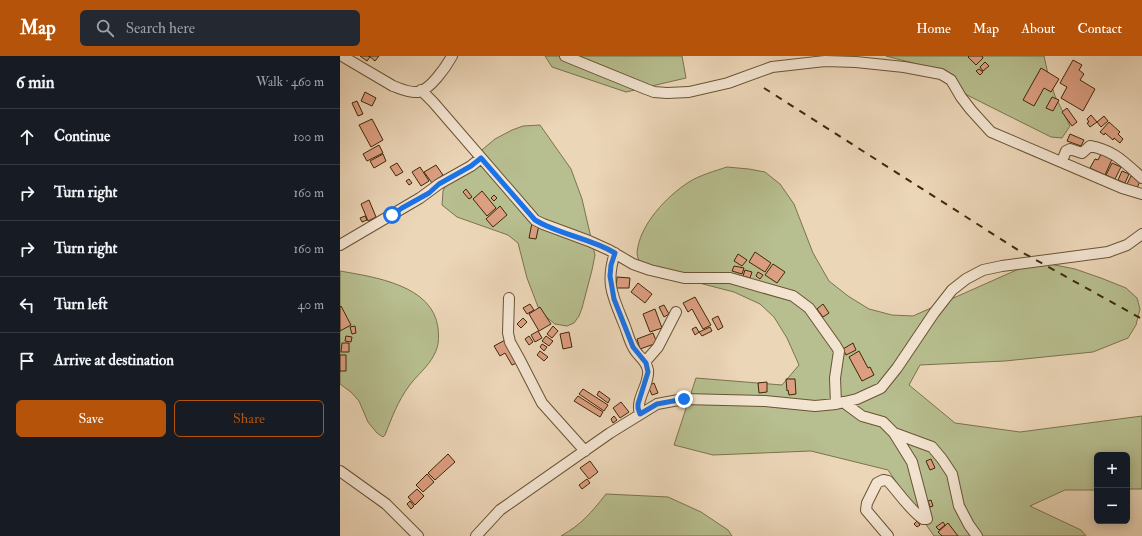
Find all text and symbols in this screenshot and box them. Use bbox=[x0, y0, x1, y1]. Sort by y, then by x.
search box bbox=[80, 10, 360, 46]
text: Map bbox=[20, 16, 56, 40]
icon: search bbox=[94, 17, 116, 39]
text: Search here bbox=[126, 19, 195, 38]
text: Home bbox=[916, 20, 951, 37]
text: Map bbox=[973, 20, 999, 37]
text: About bbox=[1021, 20, 1055, 37]
text: Contact bbox=[1077, 20, 1122, 37]
text: 6 min bbox=[16, 72, 55, 93]
text: Walk · 460 m bbox=[256, 74, 324, 90]
icon: ahead bbox=[16, 126, 38, 148]
text: Continue bbox=[54, 127, 110, 146]
text: 100 m bbox=[293, 129, 324, 145]
icon: right bbox=[16, 182, 38, 204]
text: Turn right bbox=[54, 183, 117, 202]
text: 160 m bbox=[293, 185, 324, 201]
route start bbox=[383, 206, 401, 224]
icon: right bbox=[16, 238, 38, 260]
text: Turn right bbox=[54, 239, 117, 258]
text: 160 m bbox=[293, 241, 324, 257]
icon: left bbox=[16, 294, 38, 316]
text: Turn left bbox=[54, 295, 108, 314]
text: 40 m bbox=[298, 297, 324, 313]
icon: arrive bbox=[16, 350, 38, 372]
text: Arrive at destination bbox=[54, 351, 174, 370]
route end bbox=[675, 390, 693, 408]
button: Save bbox=[16, 400, 166, 437]
button: Share bbox=[174, 400, 324, 437]
map controls bbox=[1094, 452, 1130, 524]
button: + bbox=[1094, 452, 1130, 488]
button: − bbox=[1094, 488, 1130, 524]

